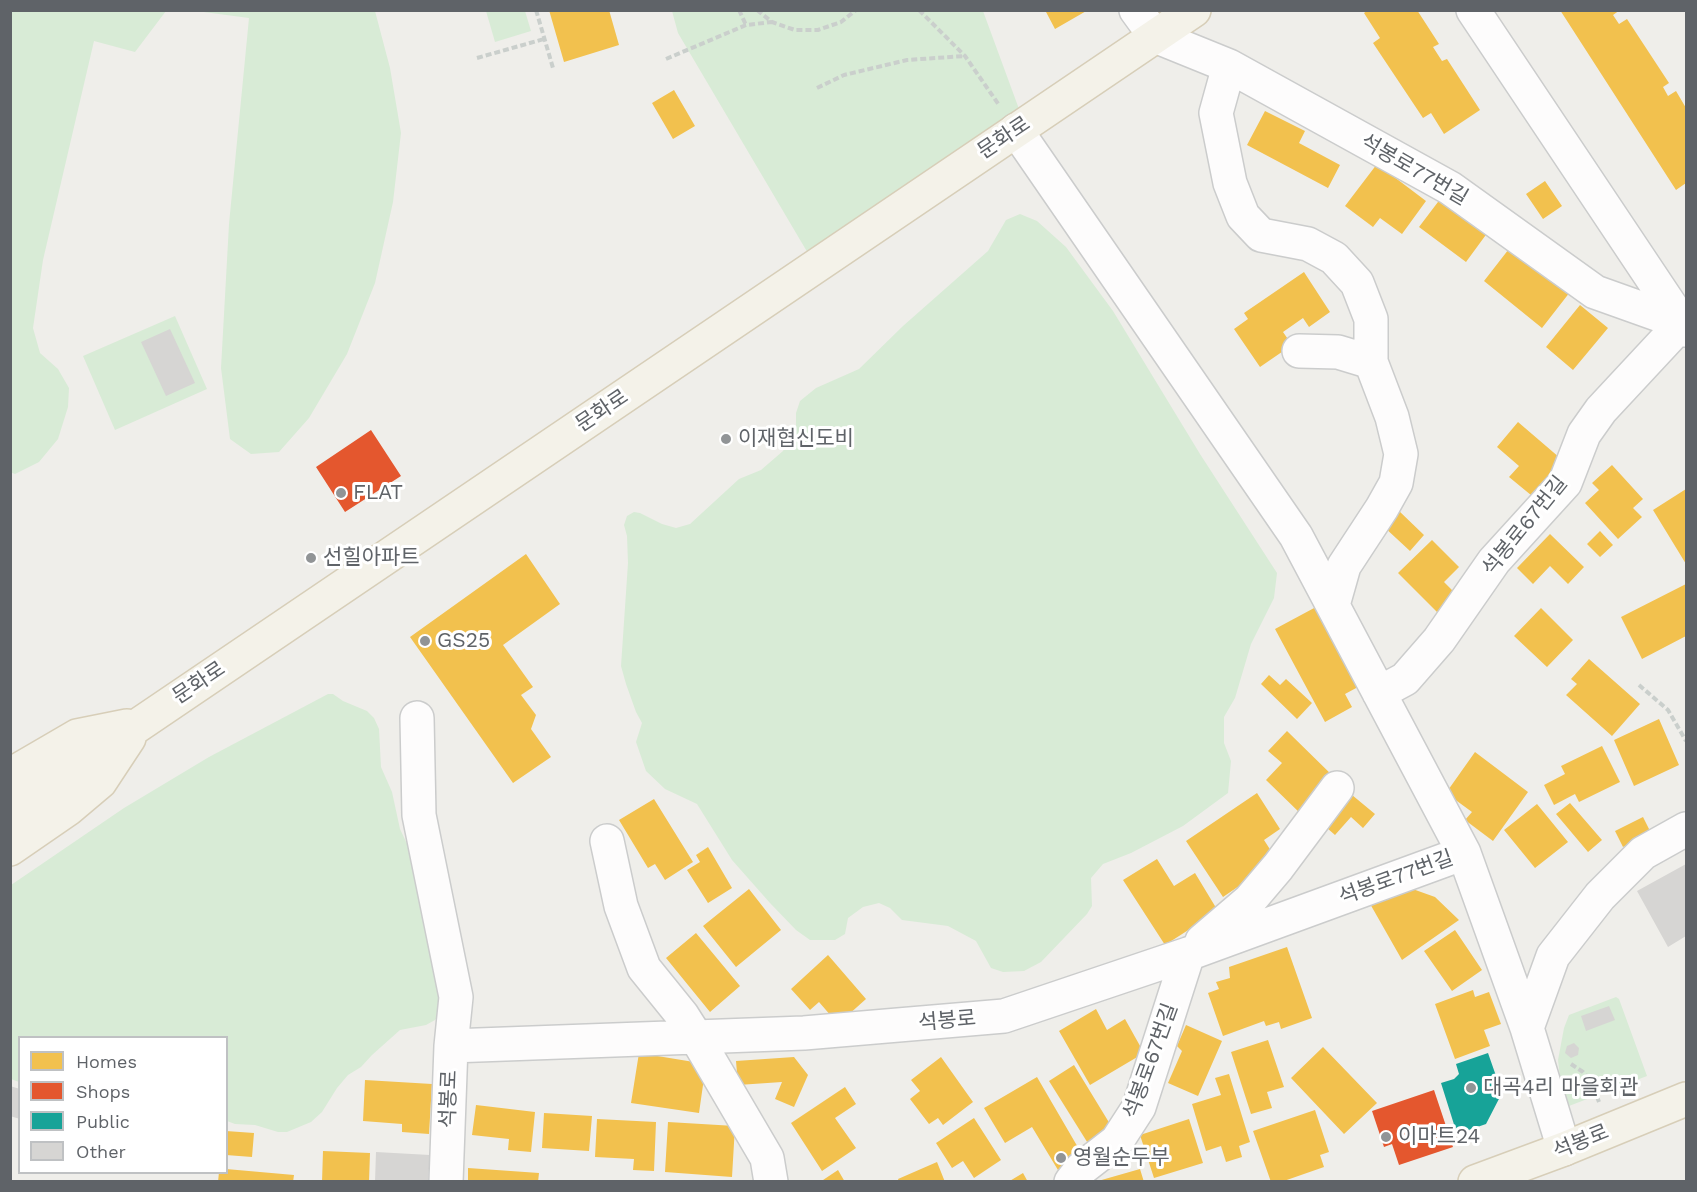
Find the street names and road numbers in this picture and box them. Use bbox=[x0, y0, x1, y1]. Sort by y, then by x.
street label: 문화로 bbox=[973, 111, 1035, 165]
street label: 석봉로77번길 bbox=[1356, 129, 1472, 211]
street label: 문화로 bbox=[571, 384, 633, 438]
street label: 석봉로67번길 bbox=[1477, 471, 1573, 581]
street label: 문화로 bbox=[168, 656, 230, 710]
street label: 석봉로77번길 bbox=[1335, 846, 1457, 910]
street label: 석봉로67번길 bbox=[1118, 1000, 1184, 1122]
street label: 석봉로 bbox=[917, 1006, 977, 1036]
street label: 석봉로 bbox=[435, 1070, 463, 1128]
street label: 석봉로 bbox=[1549, 1119, 1613, 1165]

